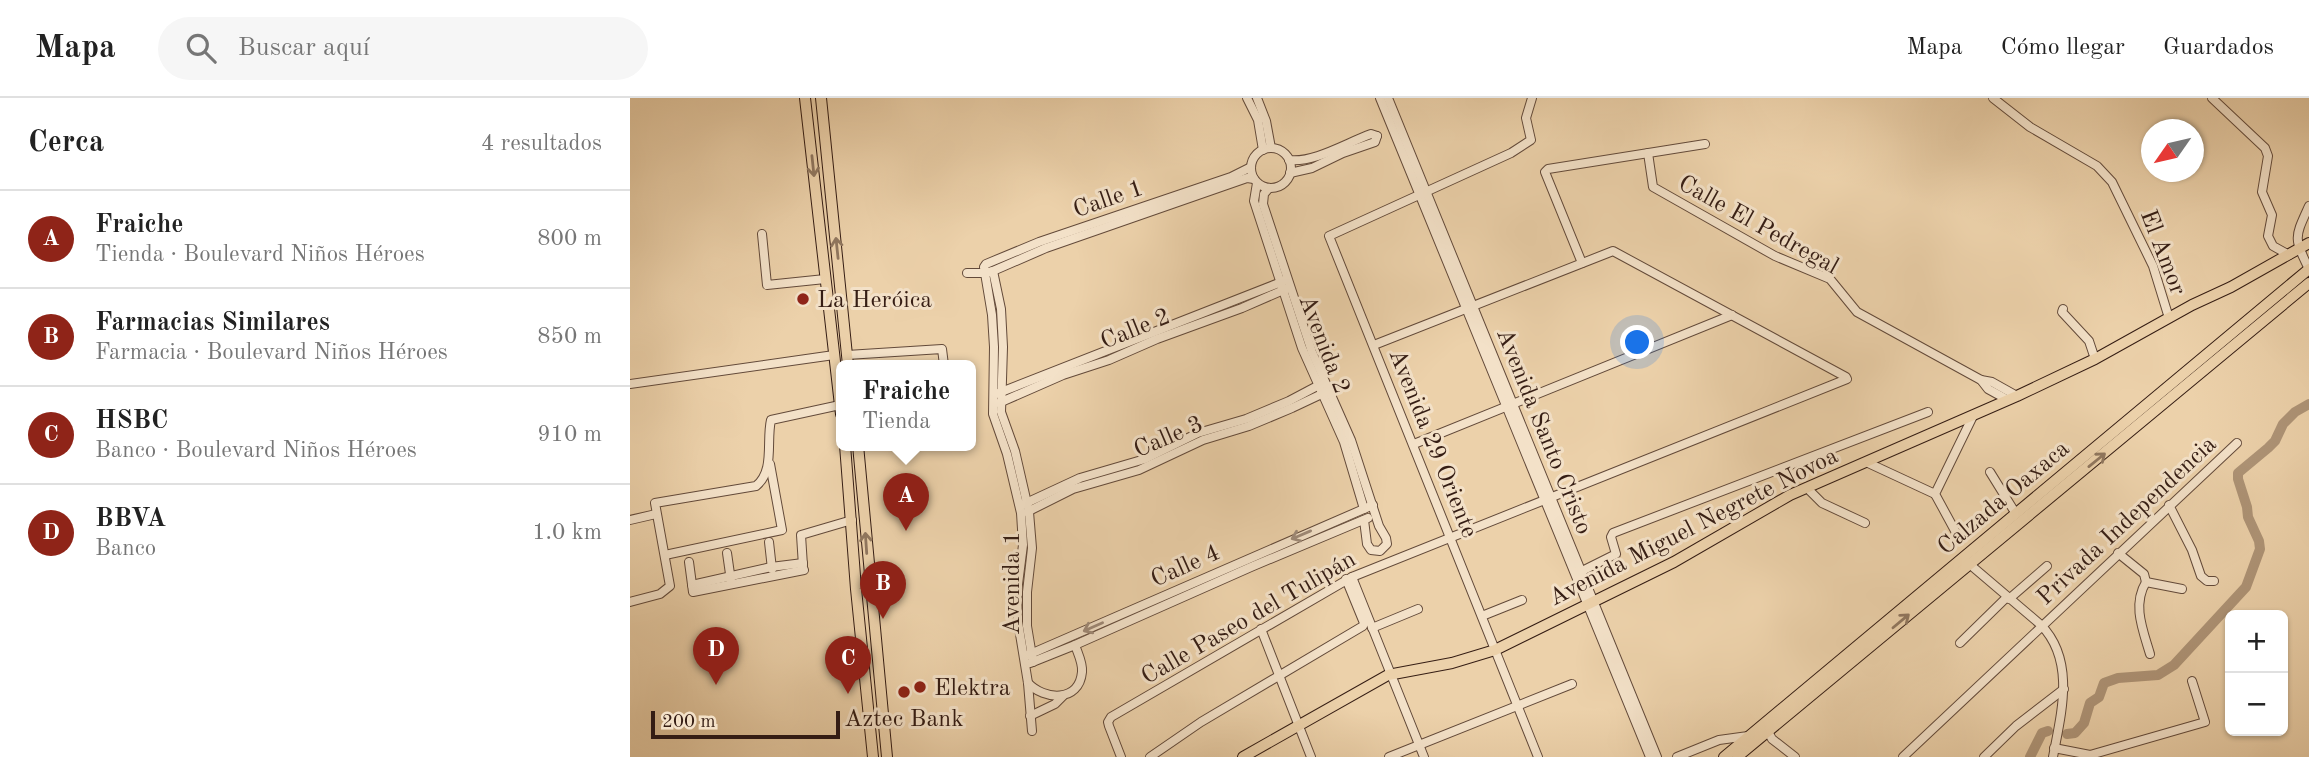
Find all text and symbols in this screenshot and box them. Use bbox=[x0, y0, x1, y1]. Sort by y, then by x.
search box bbox=[158, 17, 648, 80]
icon: search bbox=[182, 29, 220, 67]
text: Mapa bbox=[35, 32, 116, 65]
text: Buscar aquí bbox=[238, 35, 370, 61]
text: Mapa bbox=[1906, 36, 1963, 60]
text: Cómo llegar bbox=[2001, 36, 2125, 60]
text: Guardados bbox=[2163, 36, 2274, 60]
north arrow bbox=[2141, 119, 2204, 182]
text: Cerca bbox=[28, 128, 104, 158]
text: 4 resultados bbox=[481, 132, 602, 155]
one-way arrow bbox=[806, 154, 819, 177]
street label: Calle El Pedregal bbox=[1674, 172, 1842, 280]
street label: Calle 1 bbox=[1070, 177, 1147, 223]
street label: El Amor bbox=[2135, 207, 2189, 299]
text: Fraiche bbox=[95, 212, 184, 238]
text: A bbox=[42, 227, 60, 250]
text: 800 m bbox=[537, 227, 602, 250]
one-way arrow bbox=[830, 237, 843, 260]
text: Tienda · Boulevard Niños Héroes bbox=[95, 243, 425, 266]
place label: La Heróica bbox=[817, 289, 932, 313]
marker: La Heróica bbox=[795, 291, 811, 307]
street label: Avenida 2 bbox=[1293, 292, 1353, 398]
street label: Calle 2 bbox=[1098, 305, 1174, 355]
text: Farmacias Similares bbox=[95, 310, 330, 336]
text: B bbox=[43, 325, 59, 348]
text: 850 m bbox=[537, 325, 602, 348]
street label: Avenida Santo Cristo bbox=[1491, 325, 1595, 538]
your location bbox=[1620, 325, 1654, 359]
text: Farmacia · Boulevard Niños Héroes bbox=[95, 341, 448, 364]
street label: Avenida 29 Oriente bbox=[1383, 346, 1481, 541]
popup bbox=[836, 360, 976, 451]
text: Fraiche bbox=[862, 379, 950, 405]
text: HSBC bbox=[95, 408, 168, 434]
text: Tienda bbox=[862, 410, 931, 433]
street label: Calle 3 bbox=[1131, 413, 1207, 463]
text: C bbox=[43, 423, 59, 446]
text: 910 m bbox=[537, 423, 602, 446]
street label: Privada Independencia bbox=[2033, 432, 2222, 610]
street label: Calzada Oaxaca bbox=[1934, 437, 2075, 560]
text: Banco · Boulevard Niños Héroes bbox=[95, 439, 417, 462]
street label: Avenida Miguel Negrete Novoa bbox=[1546, 444, 1842, 611]
one-way arrow bbox=[2088, 452, 2106, 467]
pin: A bbox=[883, 473, 929, 531]
text: BBVA bbox=[95, 506, 166, 532]
text: D bbox=[42, 521, 60, 544]
text: 1.0 km bbox=[532, 521, 602, 544]
one-way arrow bbox=[1291, 530, 1313, 543]
street label: Avenida 1 bbox=[1001, 531, 1025, 635]
one-way arrow bbox=[859, 532, 872, 555]
text: Banco bbox=[95, 537, 156, 560]
street label: Calle 4 bbox=[1148, 541, 1224, 593]
street label: Calle Paseo del Tulipán bbox=[1138, 548, 1360, 690]
pin: B bbox=[860, 561, 906, 619]
map controls bbox=[2225, 610, 2288, 736]
button: + bbox=[2225, 610, 2288, 673]
one-way arrow bbox=[1892, 613, 1910, 629]
one-way arrow bbox=[1083, 621, 1104, 634]
pin: D bbox=[693, 627, 739, 685]
pin: C bbox=[825, 636, 871, 694]
button: − bbox=[2225, 673, 2288, 736]
place label: Elektra bbox=[934, 677, 1011, 701]
marker: Elektra bbox=[912, 679, 928, 695]
marker: Aztec Bank bbox=[896, 684, 912, 700]
scale bar bbox=[651, 708, 840, 740]
place label: Aztec Bank bbox=[844, 708, 964, 732]
text: 200 m bbox=[662, 713, 715, 732]

